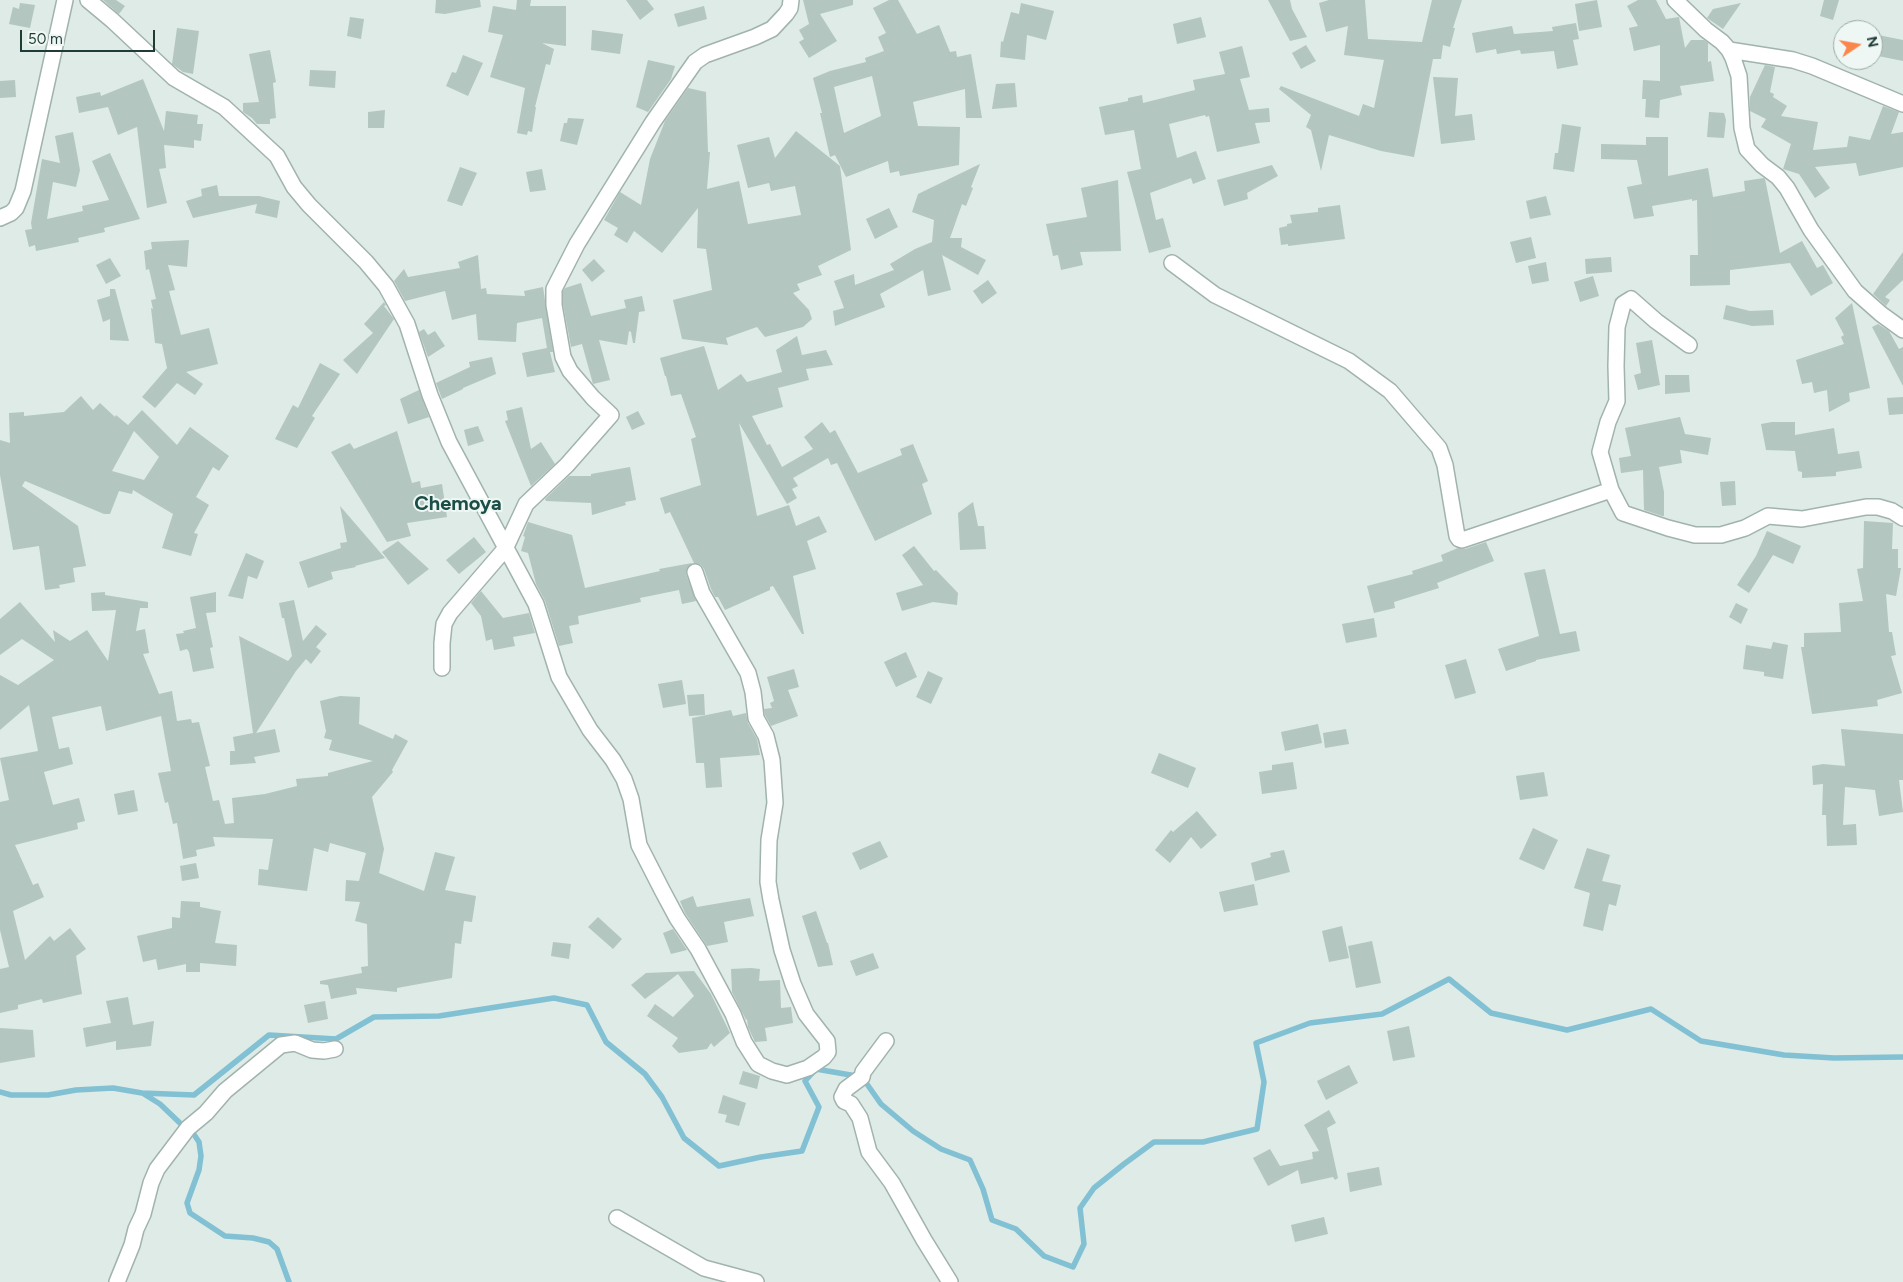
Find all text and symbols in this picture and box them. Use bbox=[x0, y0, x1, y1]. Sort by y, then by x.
scale bar bbox=[22, 20, 158, 52]
north arrow bbox=[1833, 20, 1883, 70]
text: 50 m bbox=[28, 30, 63, 48]
text: N bbox=[1863, 35, 1882, 49]
district label: Chemoya bbox=[414, 492, 502, 516]

